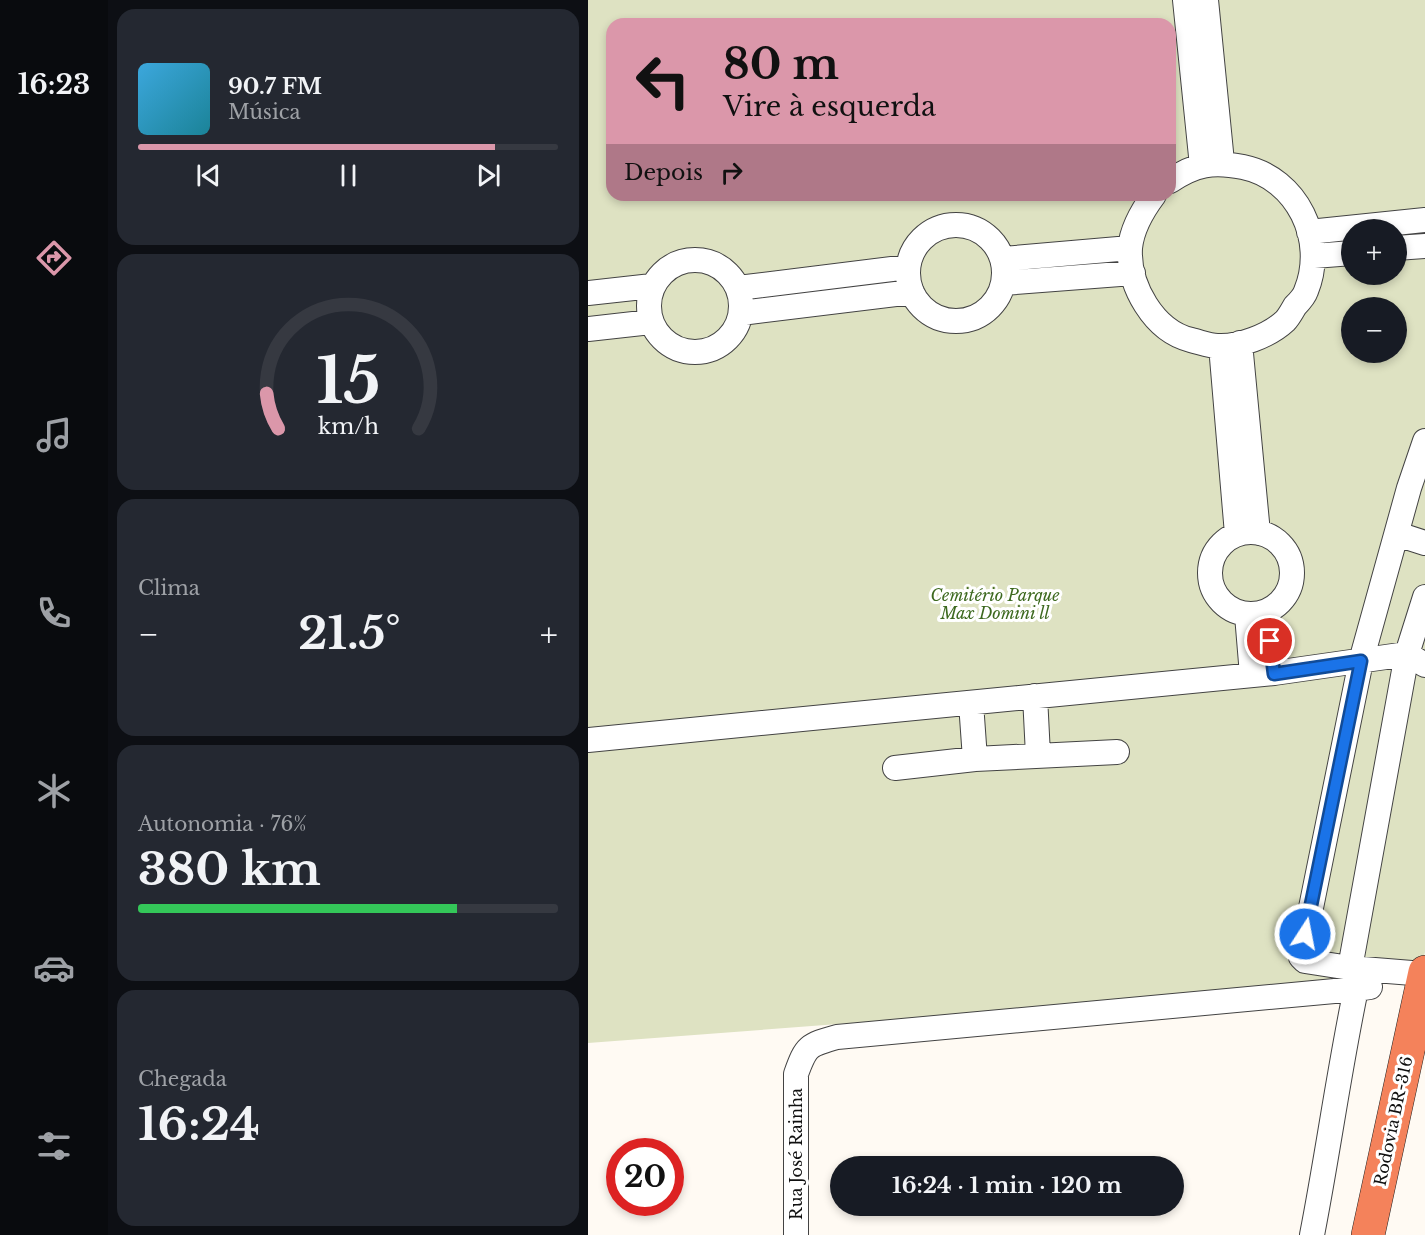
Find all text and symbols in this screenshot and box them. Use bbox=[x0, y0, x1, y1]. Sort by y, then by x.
text: 80 m bbox=[723, 38, 839, 90]
icon: left bbox=[624, 42, 702, 120]
text: 16:23 bbox=[18, 68, 90, 101]
text: 90.7 FM bbox=[228, 73, 322, 100]
text: Vire à esquerda bbox=[723, 90, 936, 123]
text: Música bbox=[228, 100, 301, 124]
icon: right bbox=[715, 156, 748, 189]
icon: previous bbox=[192, 159, 225, 192]
icon: pause bbox=[332, 159, 365, 192]
icon: next bbox=[472, 159, 505, 192]
text: Depois bbox=[624, 159, 703, 186]
map controls bbox=[1341, 219, 1407, 363]
button: + bbox=[1341, 219, 1407, 285]
icon: directions bbox=[33, 237, 75, 279]
button: − bbox=[1341, 297, 1407, 363]
text: 15 bbox=[316, 342, 380, 420]
icon: music bbox=[33, 414, 75, 456]
text: km/h bbox=[318, 414, 379, 441]
text: Clima bbox=[138, 576, 200, 600]
park label: Cemitério Parque Max Domini ll bbox=[930, 585, 1060, 623]
icon: phone bbox=[33, 592, 75, 634]
text: 21.5° bbox=[298, 605, 401, 661]
text: − bbox=[138, 614, 159, 655]
text: + bbox=[540, 614, 558, 655]
pin bbox=[1244, 615, 1295, 666]
icon: arrive bbox=[1253, 624, 1286, 657]
icon: climate bbox=[33, 770, 75, 812]
text: Autonomia · 76% bbox=[138, 812, 307, 836]
text: 380 km bbox=[138, 841, 321, 897]
position arrow bbox=[1273, 902, 1337, 966]
icon: car bbox=[33, 947, 75, 989]
street label: Rodovia BR-316 bbox=[1370, 1054, 1416, 1188]
text: Chegada bbox=[138, 1067, 227, 1091]
street label: Rua José Rainha bbox=[786, 1088, 806, 1220]
text: 16:24 bbox=[138, 1096, 260, 1152]
icon: filters bbox=[33, 1125, 75, 1167]
speed limit sign: 20 bbox=[606, 1138, 684, 1216]
text: 16:24 · 1 min · 120 m bbox=[892, 1172, 1122, 1199]

